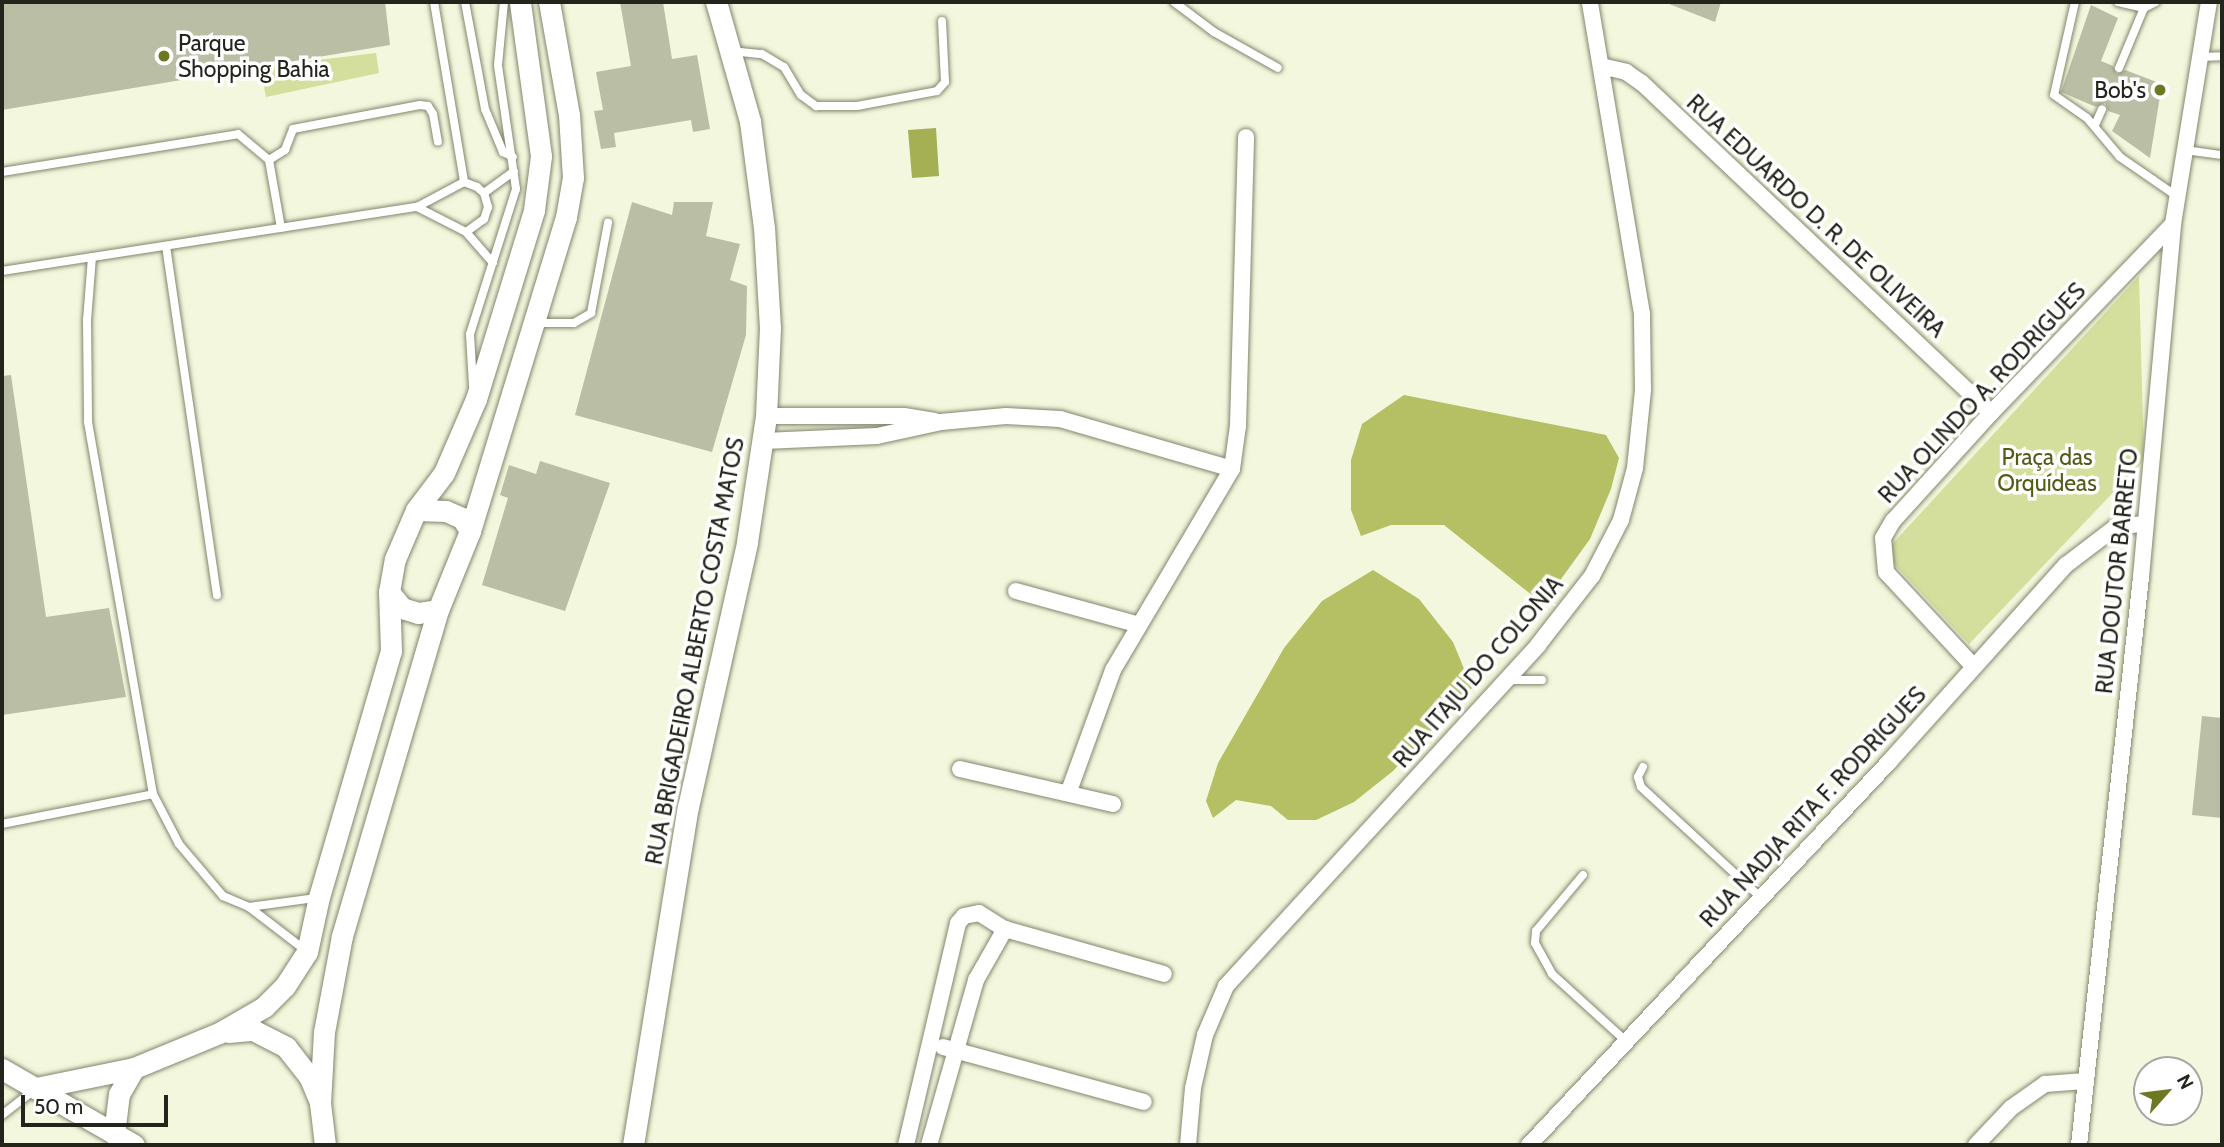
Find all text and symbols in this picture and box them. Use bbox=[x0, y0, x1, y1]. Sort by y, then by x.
place label: Parque Shopping Bahia bbox=[178, 29, 330, 83]
marker: Parque Shopping Bahia bbox=[156, 48, 172, 64]
place label: Bob's bbox=[2094, 76, 2146, 104]
marker: Bob's bbox=[2152, 82, 2168, 98]
street label: RUA EDUARDO D. R. DE OLIVEIRA bbox=[1681, 89, 1951, 343]
street label: RUA OLINDO A. RODRIGUES bbox=[1873, 277, 2091, 509]
street label: RUA BRIGADEIRO ALBERTO COSTA MATOS bbox=[640, 435, 750, 867]
park label: Praça das Orquídeas bbox=[1997, 443, 2097, 497]
street label: RUA DOUTOR BARRETO bbox=[2090, 447, 2144, 695]
street label: RUA ITAJU DO COLONIA bbox=[1387, 571, 1569, 773]
street label: RUA NADJA RITA F. RODRIGUES bbox=[1694, 681, 1932, 933]
north arrow bbox=[2133, 1056, 2203, 1126]
text: N bbox=[2172, 1071, 2199, 1093]
scale bar bbox=[24, 1080, 172, 1124]
text: 50 m bbox=[34, 1094, 83, 1119]

